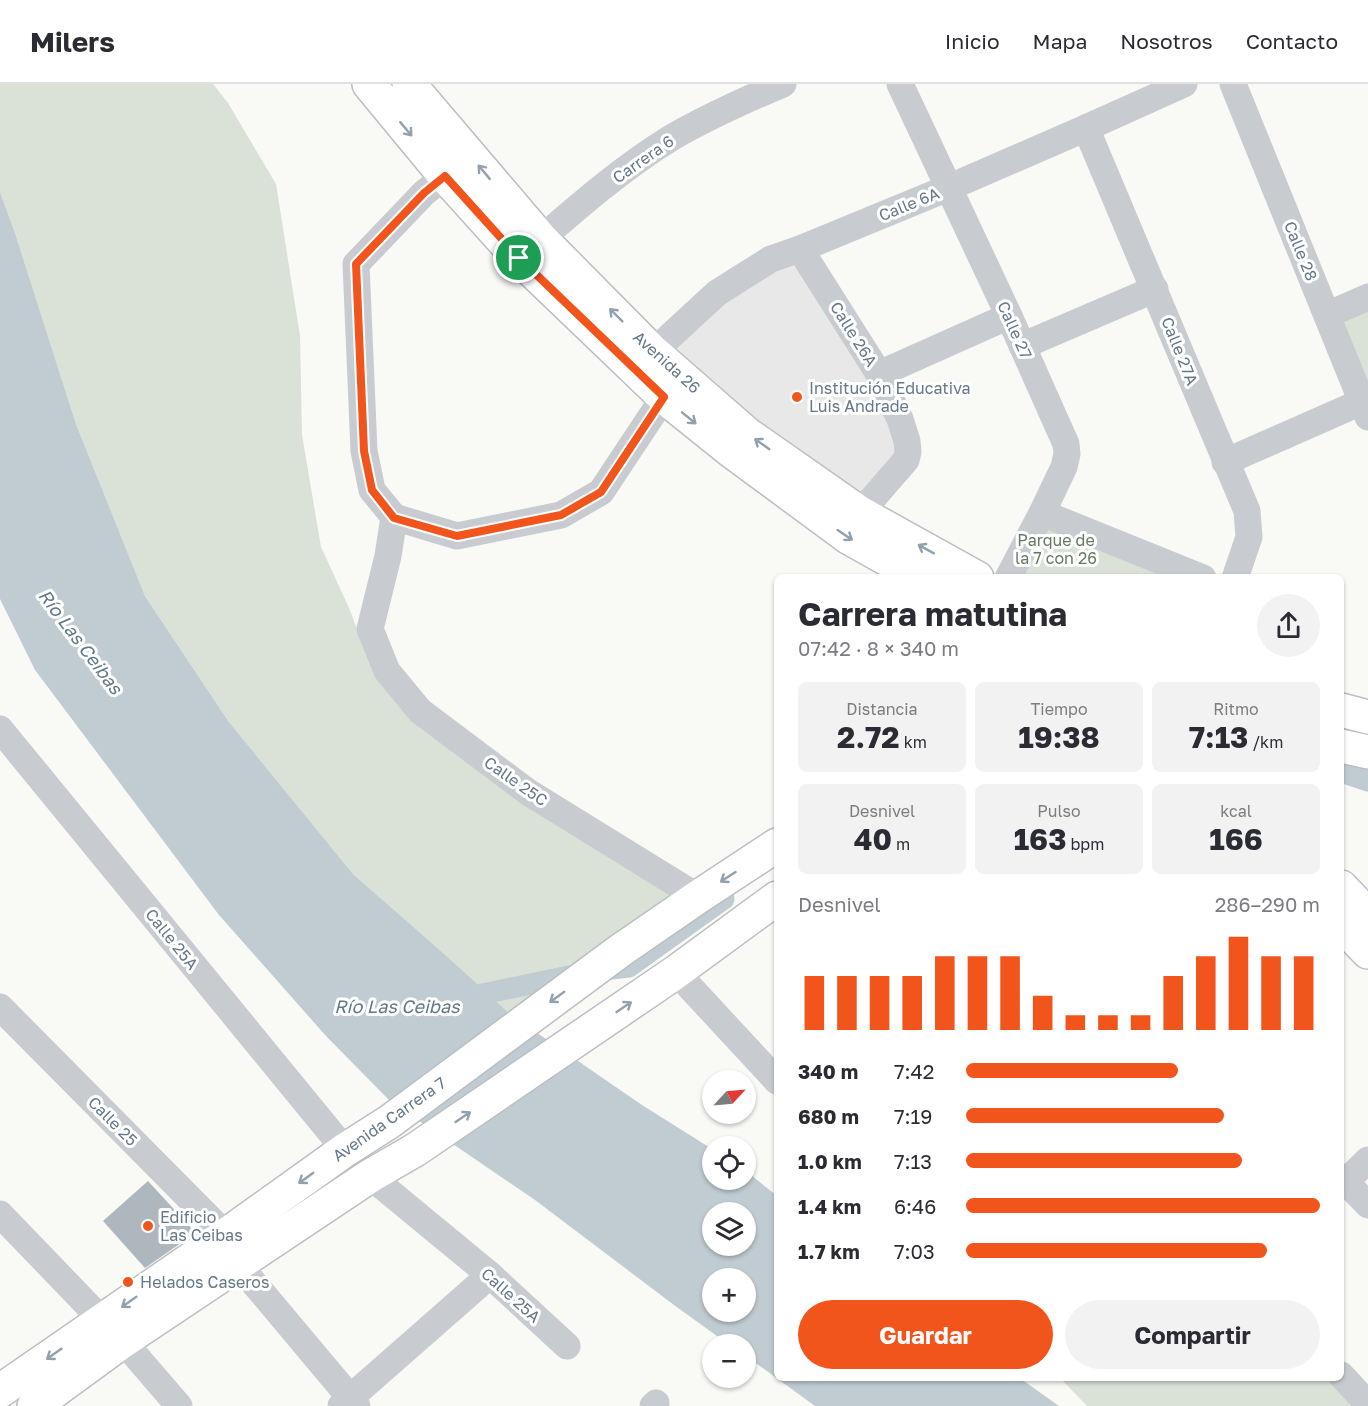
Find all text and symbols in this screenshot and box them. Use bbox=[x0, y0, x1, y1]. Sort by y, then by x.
text: Milers bbox=[30, 25, 115, 58]
text: Inicio bbox=[945, 28, 1000, 54]
text: Mapa bbox=[1033, 28, 1087, 54]
text: Nosotros bbox=[1120, 28, 1213, 54]
text: Contacto bbox=[1246, 28, 1338, 54]
one-way arrow bbox=[400, 121, 413, 137]
street label: Carrera 6 bbox=[608, 131, 678, 187]
one-way arrow bbox=[477, 165, 491, 180]
street label: Calle 6A bbox=[876, 183, 943, 225]
street label: Calle 28 bbox=[1280, 218, 1322, 284]
pin bbox=[493, 232, 544, 283]
icon: arrive bbox=[502, 241, 535, 274]
street label: Calle 26A bbox=[826, 298, 882, 370]
street label: Calle 27 bbox=[993, 298, 1037, 362]
one-way arrow bbox=[609, 308, 624, 322]
street label: Calle 27A bbox=[1157, 314, 1203, 388]
street label: Avenida 26 bbox=[629, 327, 705, 397]
place label: Institución Educativa Luis Andrade bbox=[809, 378, 971, 416]
marker: Institución Educativa Luis Andrade bbox=[790, 390, 804, 404]
one-way arrow bbox=[681, 411, 697, 424]
one-way arrow bbox=[754, 438, 771, 450]
one-way arrow bbox=[837, 528, 854, 541]
park label: Parque de la 7 con 26 bbox=[1015, 530, 1097, 568]
one-way arrow bbox=[918, 543, 935, 555]
water label: Río Las Ceibas bbox=[34, 585, 128, 699]
text: Carrera matutina bbox=[798, 594, 1067, 633]
button: share bbox=[1257, 594, 1320, 657]
text: 07:42 · 8 × 340 m bbox=[798, 636, 959, 660]
text: Distancia bbox=[846, 699, 918, 719]
text: Tiempo bbox=[1030, 699, 1088, 719]
text: Ritmo bbox=[1213, 699, 1259, 719]
text: 2.72 bbox=[837, 719, 900, 755]
text: 19:38 bbox=[1018, 719, 1100, 755]
text: 7:13 bbox=[1189, 719, 1248, 755]
text: km bbox=[900, 732, 927, 752]
text: /km bbox=[1248, 732, 1283, 752]
street label: Calle 25C bbox=[480, 752, 552, 810]
text: Desnivel bbox=[849, 801, 915, 821]
text: Pulso bbox=[1037, 801, 1081, 821]
text: kcal bbox=[1220, 801, 1252, 821]
text: 40 bbox=[854, 821, 892, 857]
text: 163 bbox=[1014, 821, 1066, 857]
text: 166 bbox=[1209, 821, 1263, 857]
text: m bbox=[892, 834, 910, 854]
text: bpm bbox=[1066, 834, 1104, 854]
one-way arrow bbox=[720, 872, 737, 884]
text: Desnivel bbox=[798, 892, 881, 916]
text: 286–290 m bbox=[1215, 892, 1320, 916]
street label: Calle 25A bbox=[141, 905, 203, 974]
one-way arrow bbox=[549, 991, 565, 1004]
water label: Río Las Ceibas bbox=[334, 995, 461, 1017]
one-way arrow bbox=[615, 1001, 632, 1013]
text: 340 m bbox=[798, 1059, 858, 1083]
text: 7:42 bbox=[894, 1059, 934, 1083]
north arrow bbox=[702, 1070, 756, 1124]
map controls bbox=[702, 1070, 756, 1388]
street label: Avenida Carrera 7 bbox=[328, 1072, 450, 1166]
street label: Calle 25 bbox=[84, 1092, 142, 1150]
text: 680 m bbox=[798, 1104, 859, 1128]
text: 7:19 bbox=[894, 1104, 932, 1128]
one-way arrow bbox=[454, 1111, 471, 1123]
button: locate bbox=[702, 1136, 756, 1190]
text: 1.0 km bbox=[798, 1149, 862, 1173]
text: 7:13 bbox=[894, 1149, 932, 1173]
one-way arrow bbox=[298, 1172, 314, 1184]
text: 1.4 km bbox=[798, 1194, 861, 1218]
text: 6:46 bbox=[894, 1194, 936, 1218]
button: layers bbox=[702, 1202, 756, 1256]
place label: Edificio Las Ceibas bbox=[160, 1207, 243, 1245]
marker: Edificio Las Ceibas bbox=[141, 1219, 155, 1233]
text: 1.7 km bbox=[798, 1239, 860, 1263]
text: 7:03 bbox=[894, 1239, 935, 1263]
street label: Calle 25A bbox=[477, 1263, 545, 1327]
button: + bbox=[702, 1268, 756, 1322]
place label: Helados Caseros bbox=[140, 1272, 269, 1292]
marker: Helados Caseros bbox=[121, 1275, 135, 1289]
one-way arrow bbox=[121, 1296, 137, 1308]
button: Guardar bbox=[798, 1300, 1053, 1369]
button: Compartir bbox=[1065, 1300, 1320, 1369]
button: − bbox=[702, 1334, 756, 1388]
one-way arrow bbox=[46, 1348, 62, 1360]

